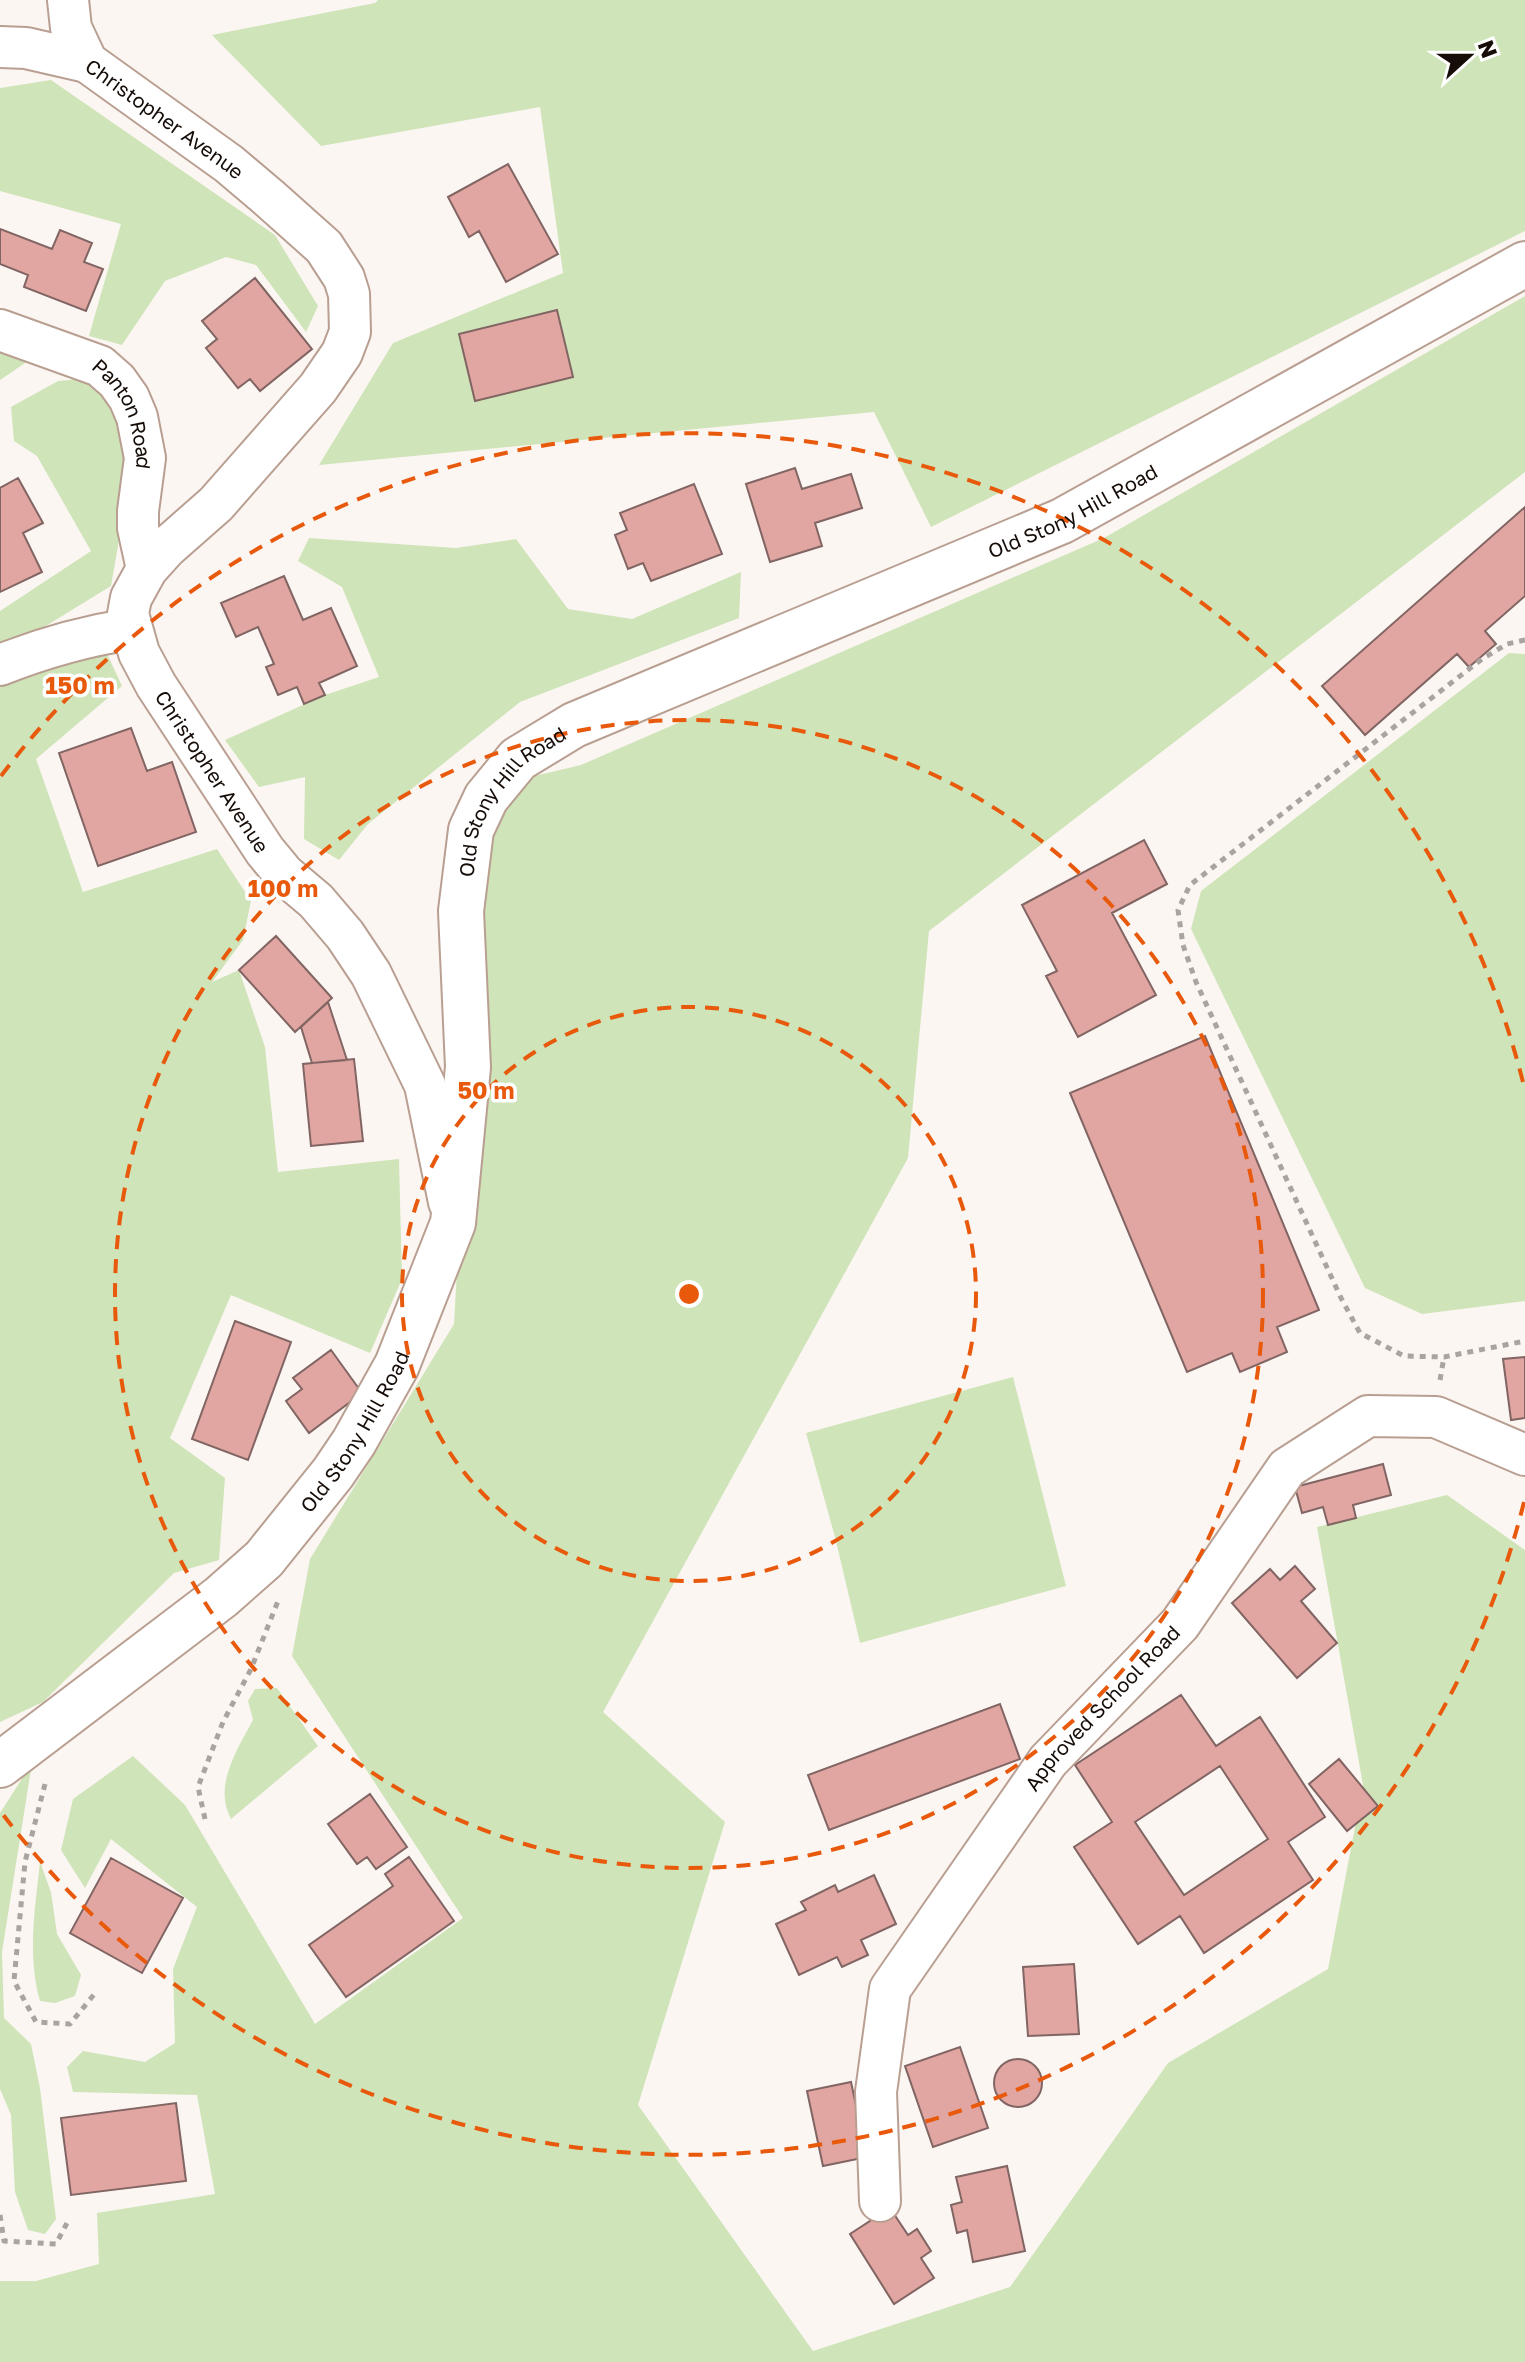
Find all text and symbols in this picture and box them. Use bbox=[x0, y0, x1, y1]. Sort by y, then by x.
north arrow bbox=[1429, 16, 1509, 96]
text: N bbox=[1473, 36, 1504, 61]
street label: Christopher Avenue bbox=[81, 53, 249, 184]
street label: Panton Road bbox=[88, 353, 157, 471]
street label: Old Stony Hill Road bbox=[984, 459, 1161, 563]
text: 150 m bbox=[45, 670, 115, 699]
street label: Christopher Avenue bbox=[151, 685, 275, 857]
street label: Old Stony Hill Road bbox=[453, 721, 570, 878]
text: 100 m bbox=[248, 873, 318, 902]
text: 50 m bbox=[457, 1075, 515, 1104]
centre of rings bbox=[675, 1280, 703, 1308]
street label: Old Stony Hill Road bbox=[295, 1347, 413, 1517]
street label: Approved School Road bbox=[1019, 1620, 1185, 1795]

